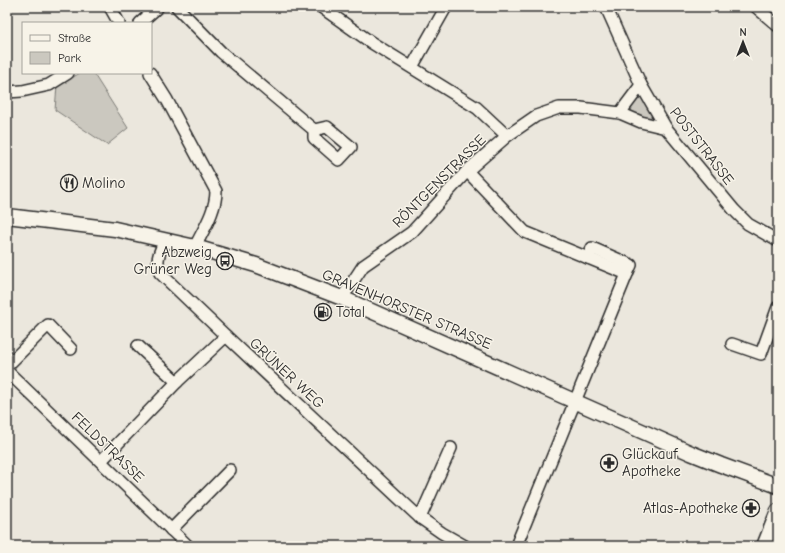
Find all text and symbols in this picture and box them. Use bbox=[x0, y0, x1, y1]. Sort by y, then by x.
legend bbox=[22, 22, 152, 74]
north arrow bbox=[723, 22, 763, 62]
text: N bbox=[739, 26, 747, 39]
text: Straße bbox=[58, 31, 91, 45]
text: Park bbox=[58, 51, 81, 65]
street label: POSTSTRASSE bbox=[666, 104, 738, 188]
street label: RÖNTGENSTRASSE bbox=[389, 131, 489, 231]
restaurant icon: Molino bbox=[59, 173, 79, 193]
place label: Molino bbox=[82, 174, 125, 192]
place label: Abzweig Grüner Weg bbox=[133, 243, 212, 278]
bus stop icon: Abzweig Grüner Weg bbox=[215, 251, 235, 271]
street label: GRAVENHORSTER STRASSE bbox=[319, 265, 495, 353]
fuel station icon: Total bbox=[313, 302, 333, 322]
place label: Total bbox=[336, 303, 365, 321]
street label: GRÜNER WEG bbox=[246, 334, 328, 412]
street label: FELDSTRASSE bbox=[68, 408, 148, 486]
place label: Glückauf Apotheke bbox=[622, 445, 681, 480]
pharmacy icon: Glückauf Apotheke bbox=[599, 453, 619, 473]
pharmacy icon: Atlas-Apotheke bbox=[741, 498, 761, 518]
place label: Atlas-Apotheke bbox=[643, 499, 738, 517]

